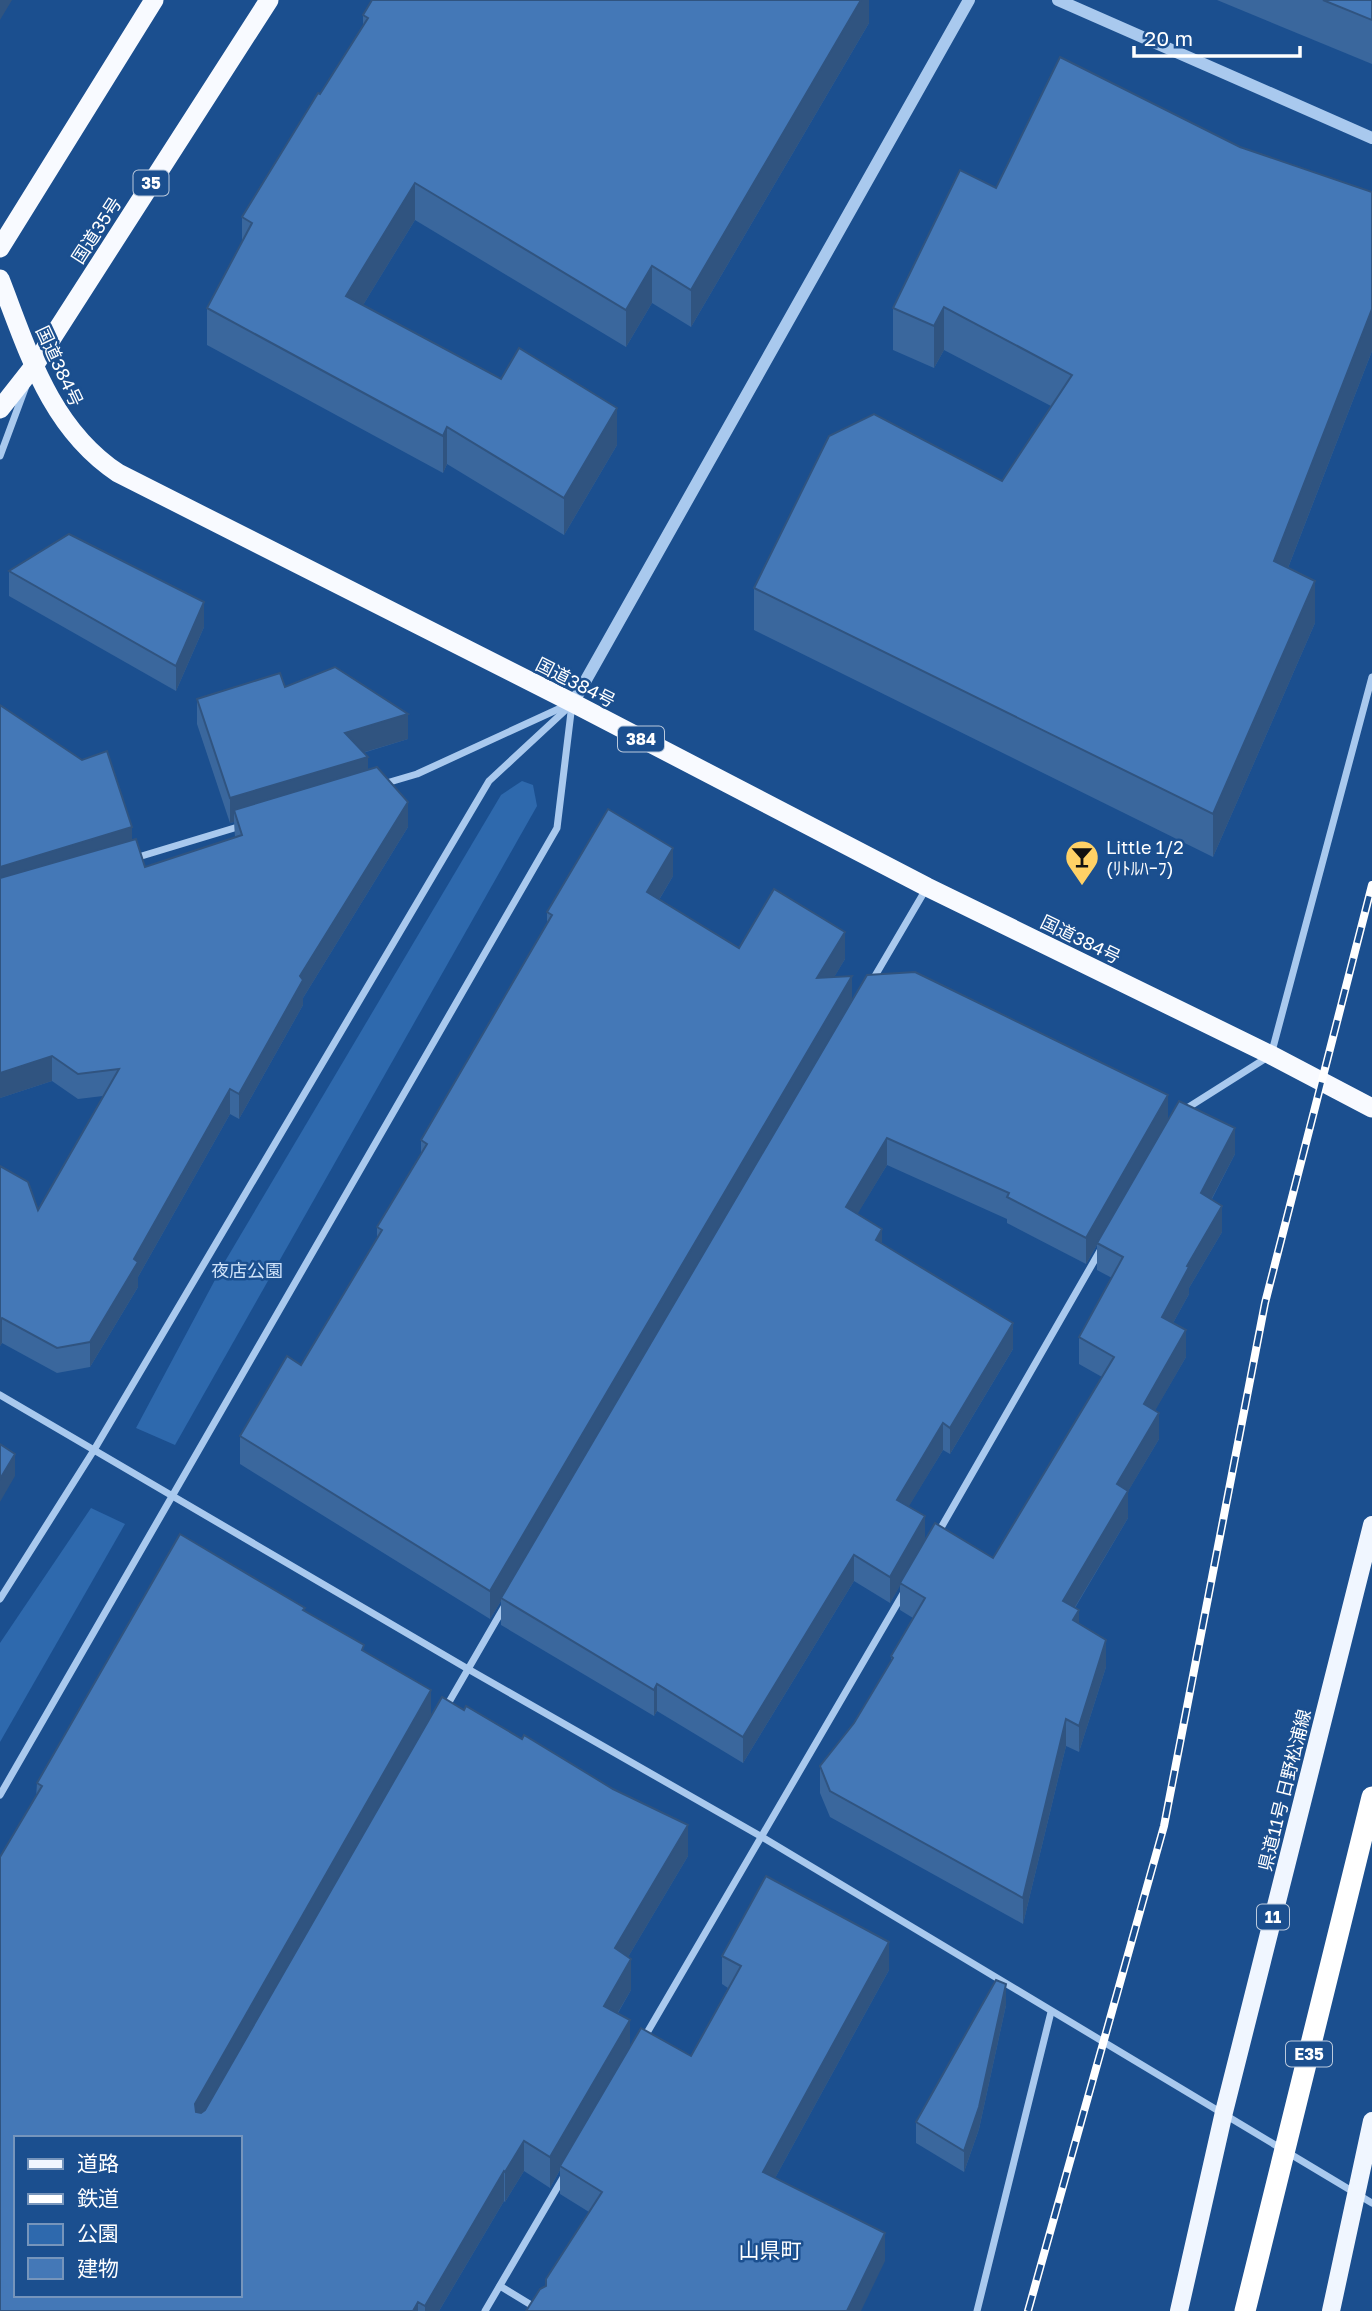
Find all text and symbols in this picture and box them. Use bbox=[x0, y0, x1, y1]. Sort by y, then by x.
scale bar bbox=[1134, 14, 1300, 58]
text: 20 m bbox=[1144, 25, 1193, 51]
road number: 35 bbox=[134, 170, 168, 196]
street label: 国道35号 bbox=[66, 193, 126, 267]
street label: 国道384号 bbox=[32, 322, 88, 410]
street label: 国道384号 bbox=[532, 653, 620, 711]
road number: 384 bbox=[618, 726, 664, 752]
place label: Little 1/2 (ﾘﾄﾙﾊｰﾌ) bbox=[1106, 836, 1184, 879]
bar icon: Little 1/2 (ﾘﾄﾙﾊｰﾌ) bbox=[1063, 838, 1101, 887]
street label: 国道384号 bbox=[1037, 910, 1125, 968]
park label: 夜店公園 bbox=[211, 1259, 283, 1281]
street label: 県道11号 日野松浦線 bbox=[1253, 1707, 1315, 1873]
road number: 11 bbox=[1257, 1904, 1289, 1929]
road number: E35 bbox=[1286, 2042, 1332, 2066]
legend bbox=[14, 2136, 242, 2297]
text: 道路 bbox=[77, 2150, 119, 2176]
text: 鉄道 bbox=[77, 2185, 119, 2211]
text: 公園 bbox=[77, 2220, 119, 2246]
district label: 山県町 bbox=[739, 2237, 802, 2263]
text: 建物 bbox=[77, 2255, 119, 2281]

